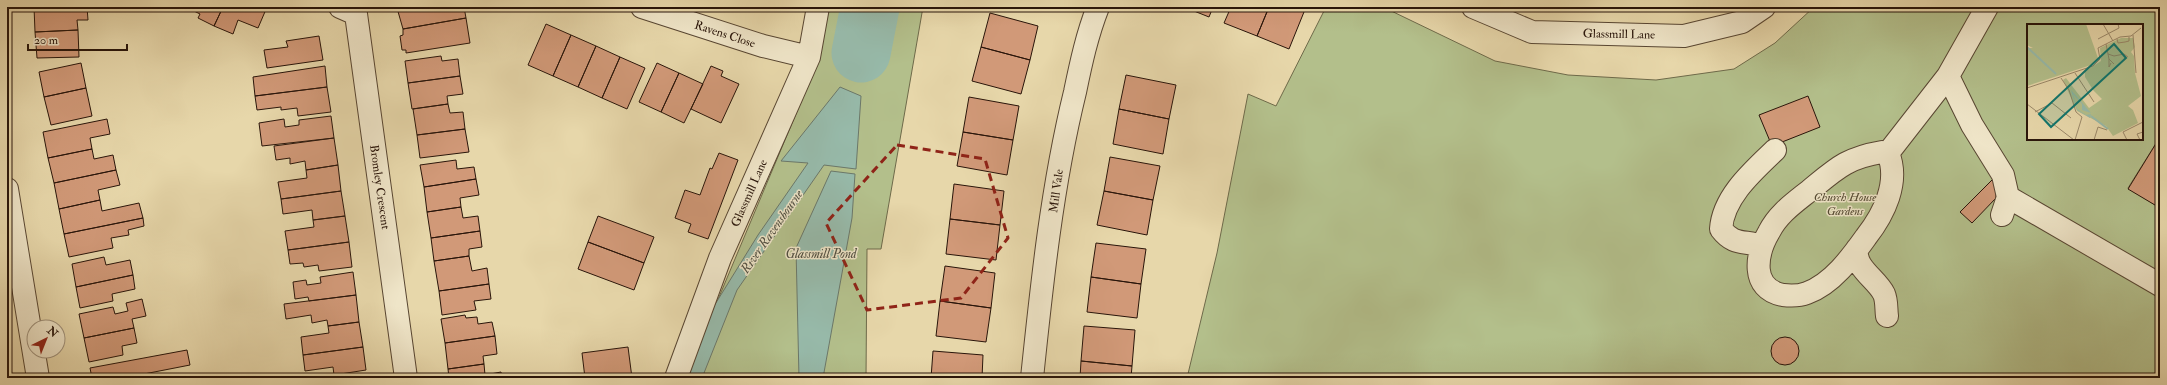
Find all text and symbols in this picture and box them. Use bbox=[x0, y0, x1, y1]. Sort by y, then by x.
street label: Ravens Close bbox=[693, 18, 757, 51]
inset map bbox=[2027, 24, 2143, 140]
scale bar bbox=[28, 26, 127, 52]
street label: Glassmill Lane bbox=[1583, 26, 1655, 43]
text: 20 m bbox=[34, 33, 59, 48]
street label: Bromley Crescent bbox=[366, 144, 393, 230]
street label: Glassmill Lane bbox=[728, 157, 771, 229]
street label: Mill Vale bbox=[1046, 168, 1067, 214]
water label: River Ravensbourne bbox=[736, 186, 807, 277]
park label: Church House Gardens bbox=[1814, 190, 1877, 219]
water label: Glassmill Pond bbox=[785, 246, 858, 262]
north arrow bbox=[26, 319, 66, 359]
text: N bbox=[44, 323, 61, 341]

